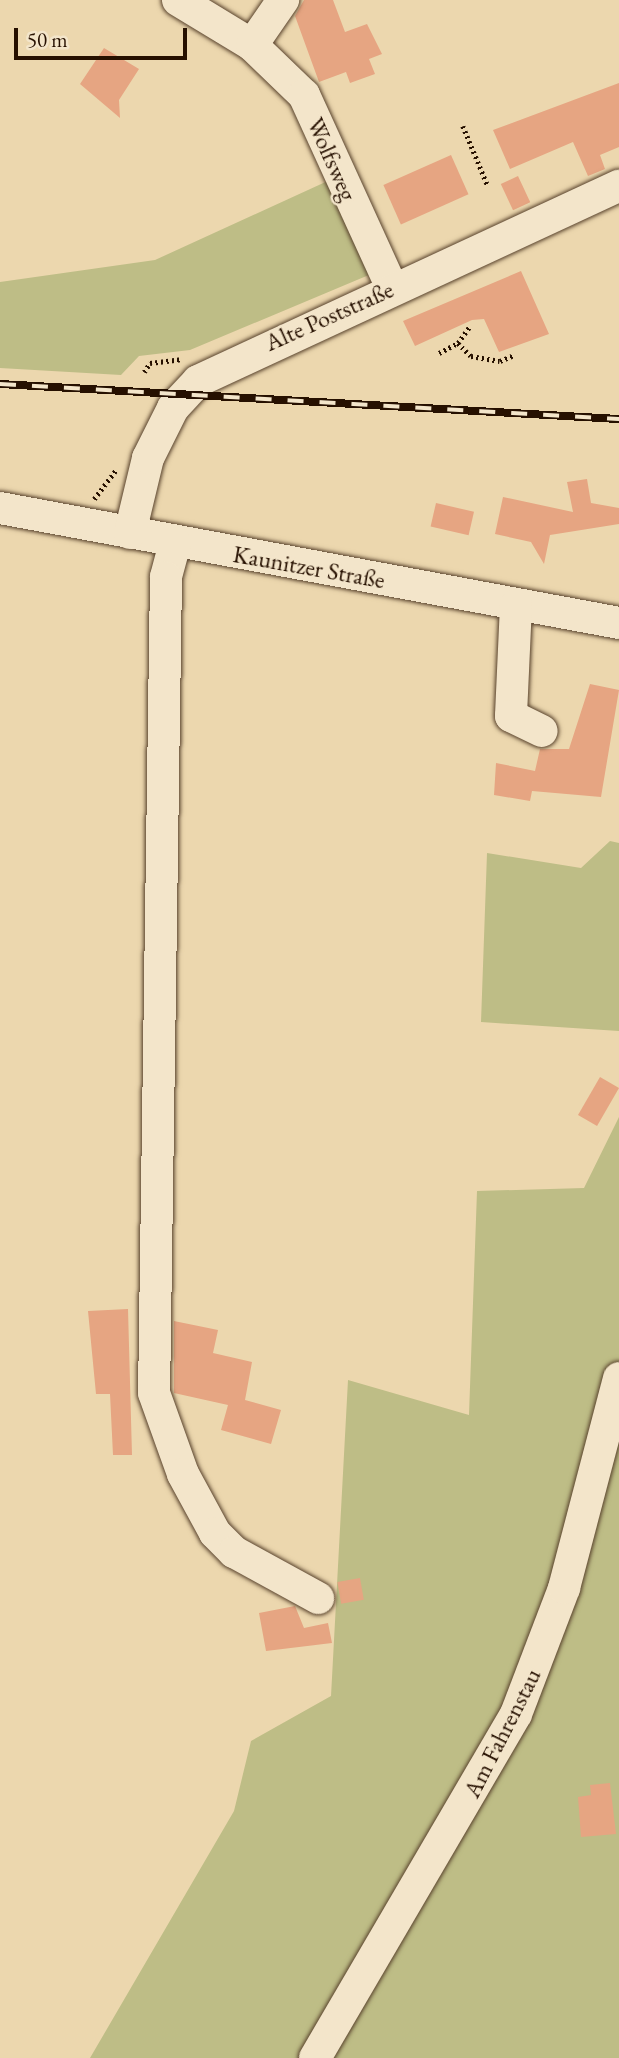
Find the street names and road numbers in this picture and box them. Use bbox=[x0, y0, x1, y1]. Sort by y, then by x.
street label: Wolfsweg bbox=[301, 113, 363, 205]
street label: Alte Poststraße bbox=[260, 275, 398, 357]
street label: Kaunitzer Straße bbox=[231, 539, 387, 595]
street label: Am Fahrenstau bbox=[457, 1664, 547, 1802]

